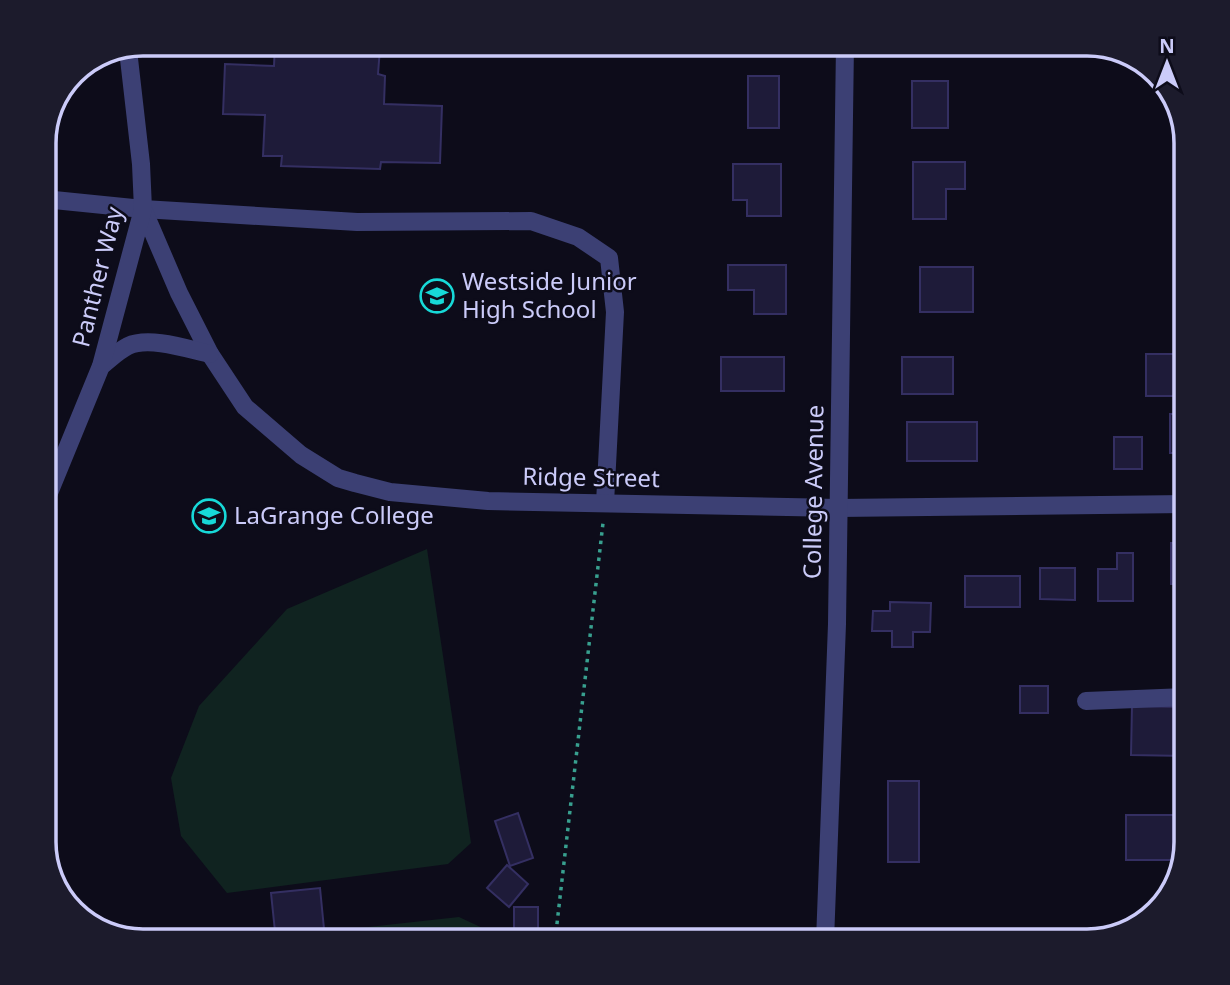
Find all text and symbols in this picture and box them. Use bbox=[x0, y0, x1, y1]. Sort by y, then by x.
north arrow bbox=[1132, 28, 1202, 98]
text: N bbox=[1159, 33, 1175, 59]
street label: Panther Way bbox=[63, 202, 130, 350]
place label: Westside Junior High School bbox=[462, 264, 637, 325]
school or university icon: Westside Junior High School bbox=[418, 277, 456, 315]
street label: College Avenue bbox=[794, 404, 831, 579]
street label: Ridge Street bbox=[522, 459, 660, 494]
school or university icon: LaGrange College bbox=[190, 497, 228, 535]
place label: LaGrange College bbox=[234, 498, 434, 531]

